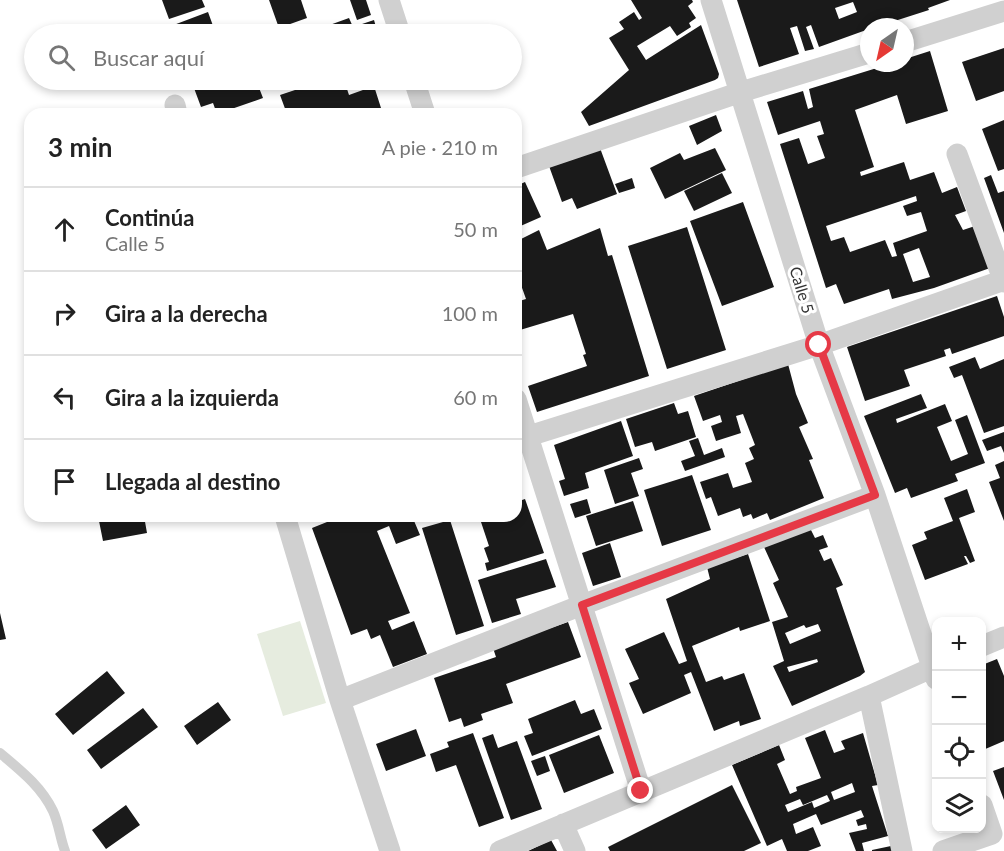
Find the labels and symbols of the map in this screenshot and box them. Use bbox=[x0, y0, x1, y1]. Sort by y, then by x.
north arrow bbox=[860, 18, 914, 72]
street label: Calle 5 bbox=[786, 264, 819, 316]
route start bbox=[805, 331, 831, 357]
route end bbox=[627, 777, 653, 803]

